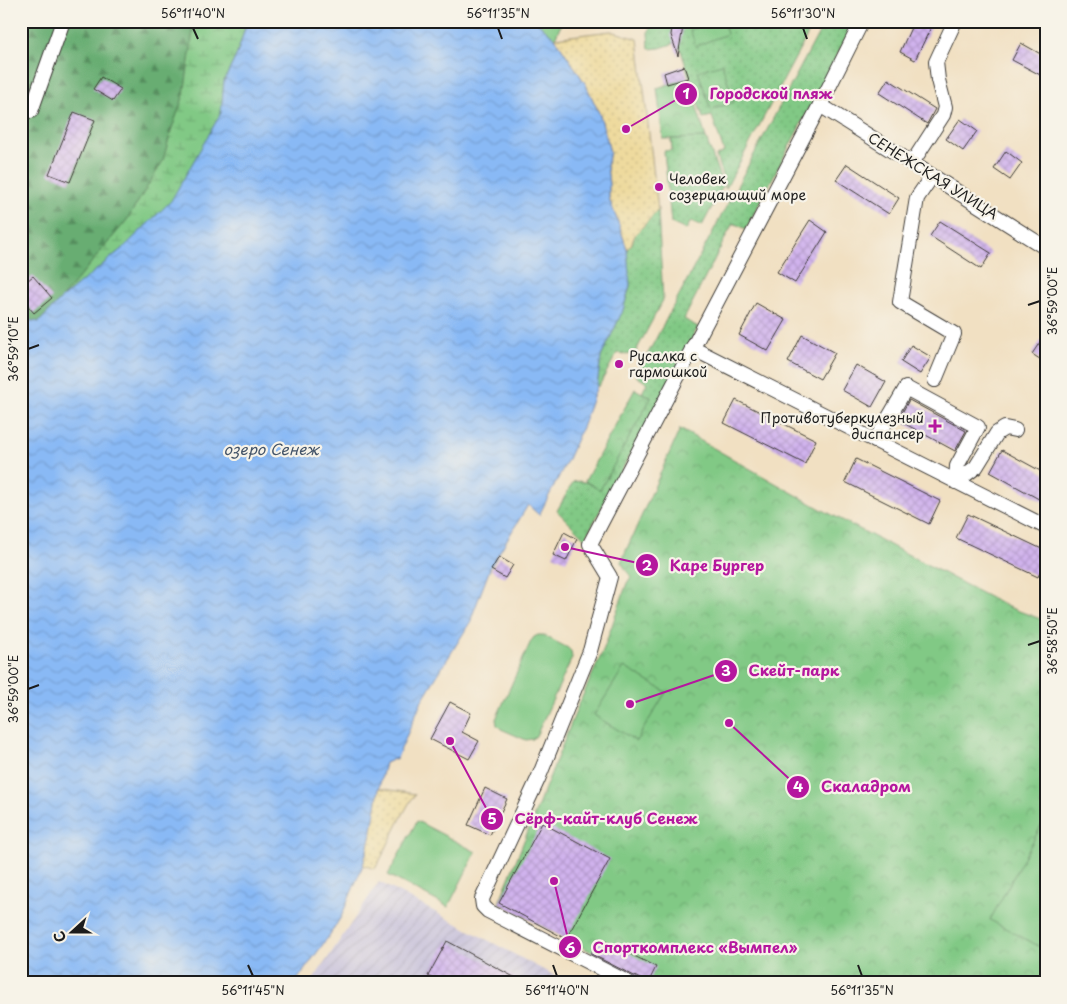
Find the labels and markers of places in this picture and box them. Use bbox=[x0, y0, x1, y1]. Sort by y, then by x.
callout: Городской пляж bbox=[674, 79, 842, 109]
place label: Человек созерцающий море bbox=[669, 168, 806, 205]
marker: Человек созерцающий море bbox=[653, 181, 665, 193]
place label: Русалка с гармошкой bbox=[629, 345, 707, 382]
marker: Русалка с гармошкой bbox=[613, 358, 625, 370]
place label: Противотуберкулезный диспансер bbox=[761, 407, 924, 444]
marker: Противотуберкулезный диспансер bbox=[928, 419, 942, 433]
callout: Каре Бургер bbox=[634, 550, 775, 580]
callout: Скейт-парк bbox=[714, 656, 850, 686]
callout: Скаладром bbox=[786, 772, 921, 802]
callout: Сёрф-кайт-клуб Сенеж bbox=[480, 804, 708, 834]
callout: Спорткомплекс «Вымпел» bbox=[558, 932, 808, 962]

